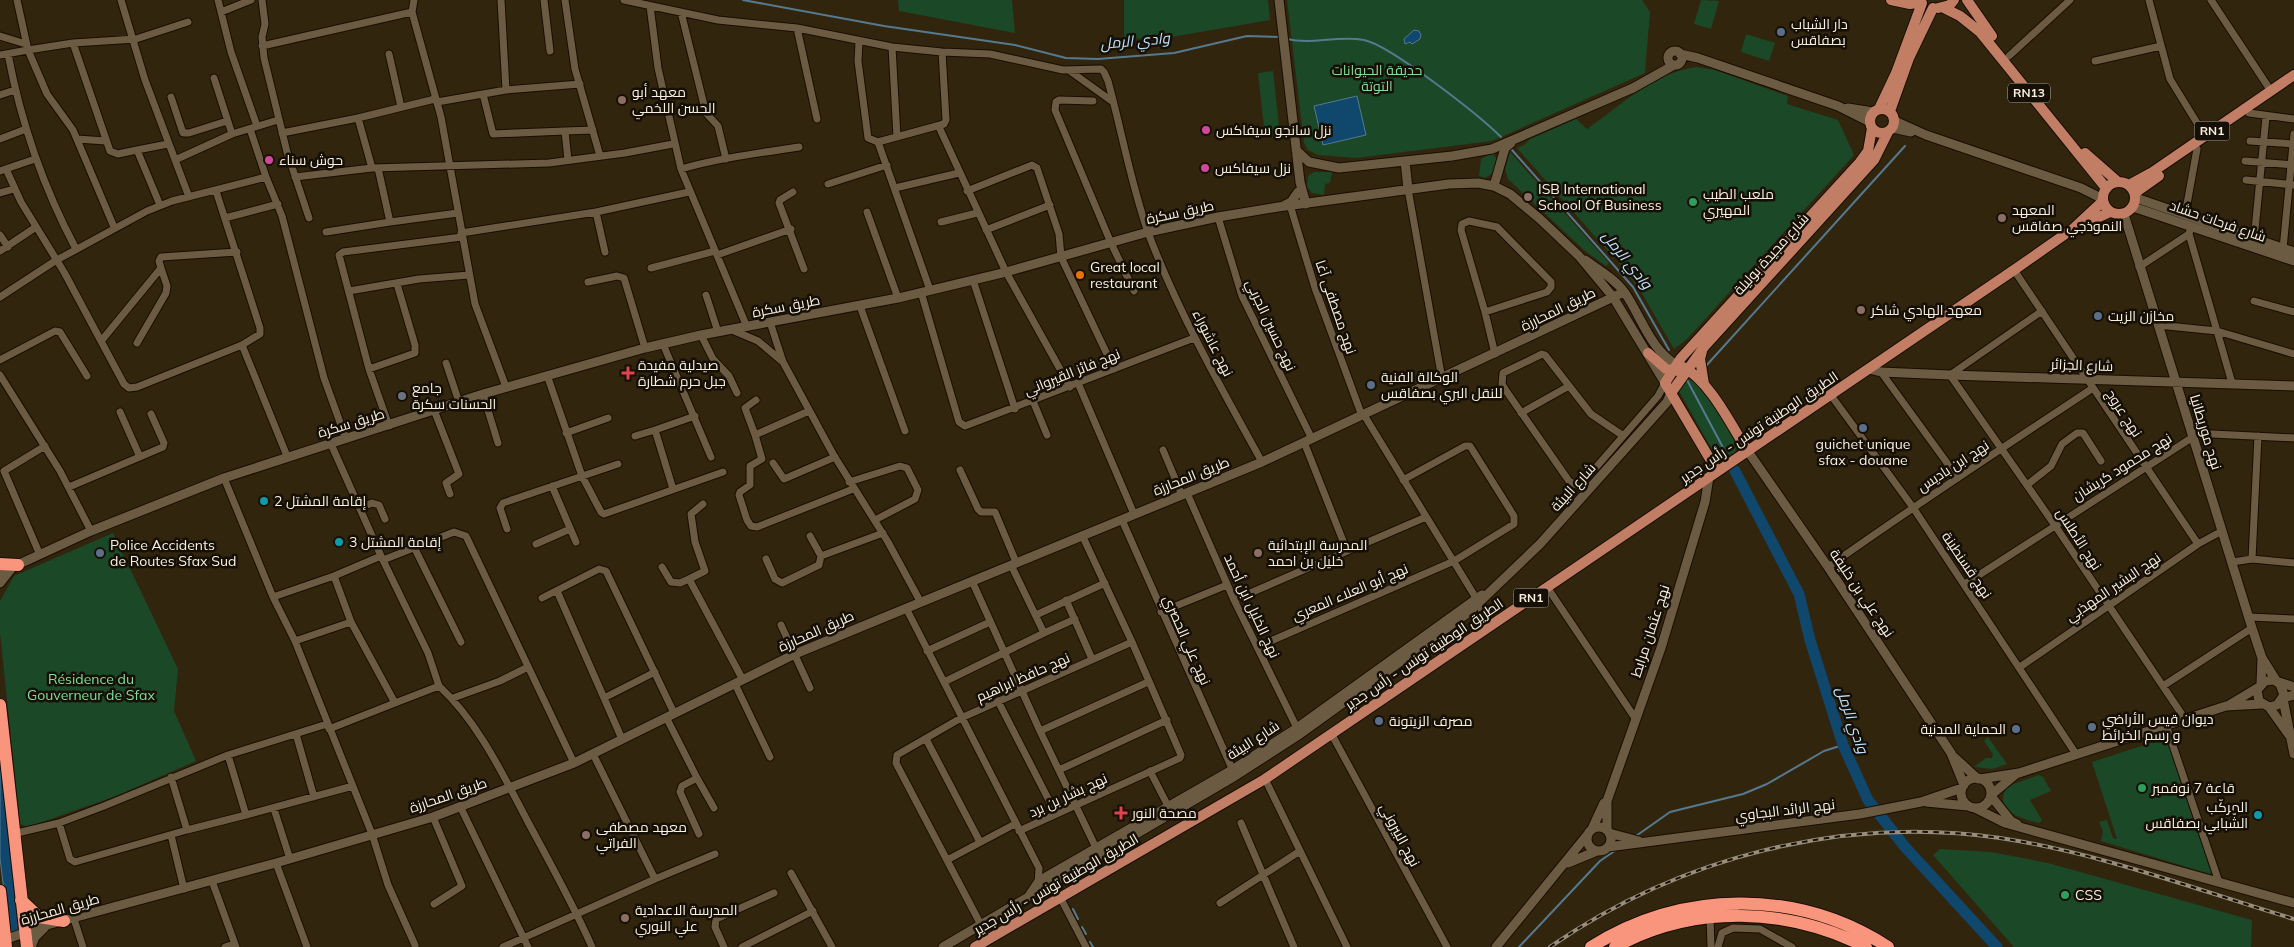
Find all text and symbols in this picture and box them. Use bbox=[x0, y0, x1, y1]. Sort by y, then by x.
place label: دار الشباب بصفاقس bbox=[1791, 15, 1848, 49]
marker: دار الشباب بصفاقس bbox=[1775, 26, 1787, 38]
water label: وادي الرمل bbox=[1099, 28, 1172, 56]
park label: حديقة الحيوانات التوتة bbox=[1332, 61, 1422, 95]
place label: معهد أبو الحسن اللخمي bbox=[632, 83, 715, 120]
road number: RN13 bbox=[2008, 84, 2050, 102]
marker: معهد أبو الحسن اللخمي bbox=[616, 94, 628, 106]
place label: نزل سانجو سيفاكس bbox=[1216, 121, 1332, 139]
road number: RN1 bbox=[2194, 122, 2230, 140]
marker: نزل سانجو سيفاكس bbox=[1200, 124, 1212, 136]
place label: حوش سناء bbox=[279, 151, 343, 169]
marker: حوش سناء bbox=[263, 154, 275, 166]
place label: نزل سيفاكس bbox=[1215, 159, 1291, 177]
marker: نزل سيفاكس bbox=[1199, 162, 1211, 174]
place label: ISB International School Of Business bbox=[1538, 180, 1662, 214]
place label: ملعب الطيب المهيري bbox=[1703, 185, 1774, 222]
marker: ISB International School Of Business bbox=[1522, 191, 1534, 203]
street label: طريق سكرة bbox=[1144, 196, 1216, 228]
marker: ملعب الطيب المهيري bbox=[1687, 196, 1699, 208]
street label: شارع فرحات حشاد bbox=[2167, 196, 2269, 246]
place label: المعهد النموذجي صفاقس bbox=[2012, 201, 2122, 238]
street label: شارع مجيدة بوليلة bbox=[1730, 209, 1812, 299]
marker: المعهد النموذجي صفاقس bbox=[1996, 212, 2008, 224]
water label: وادي الرمل bbox=[1596, 227, 1657, 295]
place label: Great local restaurant bbox=[1090, 258, 1160, 292]
street label: نهج مصطفى آغا bbox=[1312, 258, 1360, 356]
marker: Great local restaurant bbox=[1074, 269, 1086, 281]
street label: نهج حسين الجربي bbox=[1239, 276, 1300, 375]
street label: طريق المحارزة bbox=[1518, 283, 1598, 335]
street label: طريق سكرة bbox=[751, 291, 821, 321]
place label: معهد الهادي شاكر bbox=[1870, 301, 1982, 322]
marker: معهد الهادي شاكر bbox=[1855, 304, 1867, 316]
street label: نهج عاشوراء bbox=[1189, 307, 1237, 379]
place label: مخازن الزيت bbox=[2108, 307, 2174, 325]
marker: مخازن الزيت bbox=[2092, 310, 2104, 322]
street label: نهج فائز القيرواني bbox=[1021, 345, 1124, 402]
street label: شارع الجزائر bbox=[2049, 355, 2114, 375]
place label: صيدلية مفيدة جبل حرم شطارة bbox=[638, 356, 726, 391]
marker: صيدلية مفيدة جبل حرم شطارة bbox=[622, 367, 634, 379]
street label: الطريق الوطنية تونس - رأس جدير bbox=[1676, 367, 1842, 487]
place label: الوكالة الفنية للنقل البري بصفاقس bbox=[1381, 368, 1503, 405]
place label: جامع الحسنات سكرة bbox=[412, 379, 496, 413]
marker: الوكالة الفنية للنقل البري بصفاقس bbox=[1365, 379, 1377, 391]
street label: نهج عروج bbox=[2102, 386, 2146, 440]
marker: جامع الحسنات سكرة bbox=[396, 390, 408, 402]
street label: نهج موريطانيا bbox=[2186, 392, 2226, 472]
street label: طريق سكرة bbox=[315, 404, 387, 442]
marker: guichet unique sfax - douane bbox=[1857, 422, 1869, 434]
street label: نهج محمود كريشان bbox=[2069, 429, 2175, 505]
place label: guichet unique sfax - douane bbox=[1816, 435, 1910, 469]
street label: نهج ابن باديس bbox=[1914, 436, 1992, 496]
street label: طريق المحارزة bbox=[1150, 453, 1232, 499]
street label: شارع البيئة bbox=[1547, 459, 1599, 515]
place label: إقامة المشتل 2 bbox=[274, 492, 366, 510]
marker: إقامة المشتل 2 bbox=[258, 495, 270, 507]
street label: نهج الأطلس bbox=[2052, 505, 2106, 573]
street label: نهج قسنطينة bbox=[1938, 528, 1996, 602]
place label: إقامة المشتل 3 bbox=[349, 533, 441, 551]
place label: Police Accidents de Routes Sfax Sud bbox=[110, 536, 236, 570]
marker: إقامة المشتل 3 bbox=[333, 536, 345, 548]
place label: المدرسة الإبتدائية خليل بن احمد bbox=[1268, 536, 1367, 570]
street label: نهج علي بن خليفة bbox=[1823, 545, 1898, 642]
marker: Police Accidents de Routes Sfax Sud bbox=[94, 547, 106, 559]
marker: المدرسة الإبتدائية خليل بن احمد bbox=[1252, 547, 1264, 559]
street label: نهج البشير المهذبي bbox=[2062, 548, 2166, 628]
street label: نهج الخليل ابن أحمد bbox=[1220, 551, 1284, 661]
street label: نهج أبو العلاء المعري bbox=[1289, 559, 1412, 627]
street label: نهج عثمان مرابط bbox=[1627, 582, 1673, 680]
road number: RN1 bbox=[1514, 588, 1548, 608]
street label: نهج علي الحصري bbox=[1156, 592, 1215, 689]
street label: الطريق الوطنية تونس - رأس جدير bbox=[1341, 594, 1507, 714]
street label: طريق المحارزة bbox=[775, 606, 857, 656]
street label: نهج حافظ ابراهيم bbox=[973, 648, 1073, 707]
park label: Résidence du Gouverneur de Sfax bbox=[27, 670, 155, 704]
water label: وادي الرمل bbox=[1829, 684, 1873, 758]
place label: ديوان قيس الأراضي و رسم الخرائط bbox=[2102, 710, 2214, 745]
place label: مصرف الزيتونة bbox=[1389, 712, 1472, 730]
marker: مصرف الزيتونة bbox=[1373, 715, 1385, 727]
street label: شارع البيئة bbox=[1223, 716, 1283, 764]
place label: الحماية المدنية bbox=[1920, 720, 2006, 738]
marker: ديوان قيس الأراضي و رسم الخرائط bbox=[2086, 721, 2098, 733]
marker: الحماية المدنية bbox=[2010, 723, 2022, 735]
street label: نهج بشار بن برد bbox=[1026, 769, 1110, 821]
street label: طريق المحارزة bbox=[407, 773, 489, 817]
place label: قاعة 7 نوفمبر bbox=[2151, 779, 2235, 797]
marker: قاعة 7 نوفمبر bbox=[2136, 782, 2148, 794]
street label: نهج الرائد البجاوي bbox=[1734, 795, 1836, 828]
place label: المركّب الشّبابي بصفاقس bbox=[2146, 798, 2248, 835]
street label: نهج البيروني bbox=[1373, 800, 1424, 871]
place label: مصحة النور bbox=[1131, 804, 1197, 822]
marker: مصحة النور bbox=[1114, 806, 1128, 820]
marker: المركّب الشّبابي بصفاقس bbox=[2252, 809, 2264, 821]
place label: معهد مصطفى الفراتي bbox=[596, 818, 687, 855]
marker: معهد مصطفى الفراتي bbox=[580, 829, 592, 841]
street label: الطريق الوطنية تونس - رأس جدير bbox=[970, 829, 1141, 939]
place label: CSS bbox=[2075, 886, 2102, 904]
street label: طريق المحارزة bbox=[19, 889, 101, 929]
marker: CSS bbox=[2059, 889, 2071, 901]
place label: المدرسة الاعدادية علي النوري bbox=[635, 901, 737, 938]
marker: المدرسة الاعدادية علي النوري bbox=[619, 912, 631, 924]

